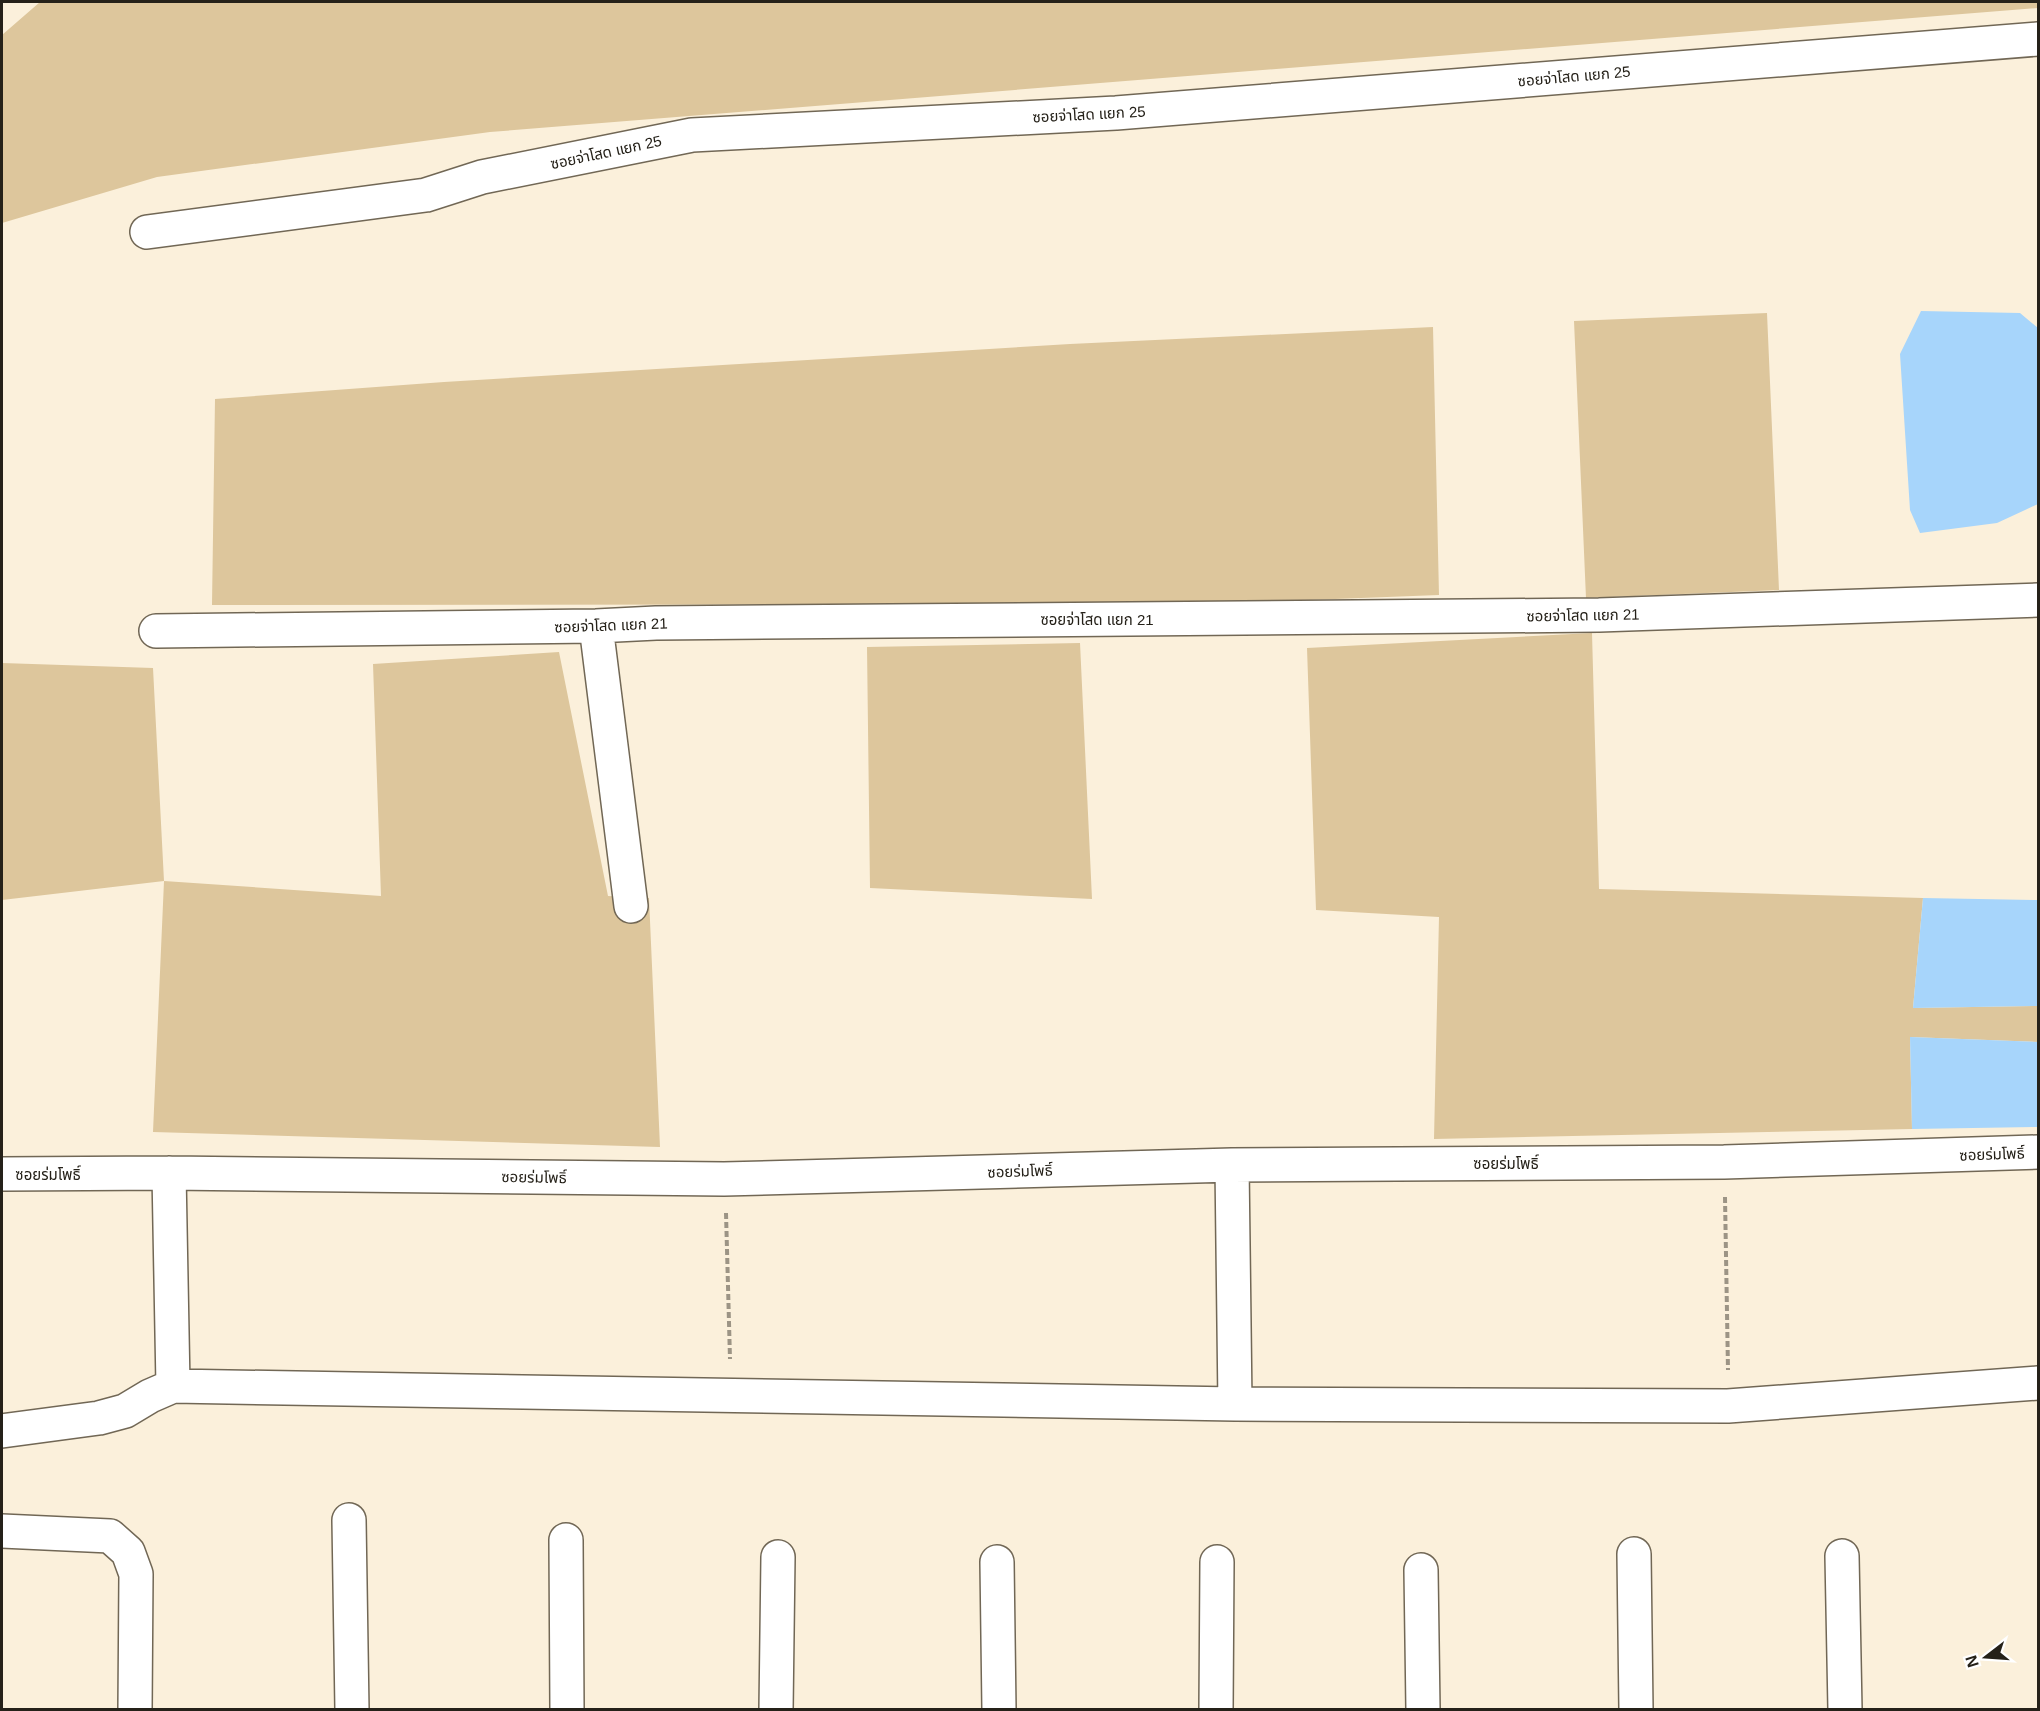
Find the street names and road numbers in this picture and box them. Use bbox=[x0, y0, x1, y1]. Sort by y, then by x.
street label: ซอยจ่าโสด แยก 25 bbox=[1517, 63, 1631, 89]
street label: ซอยจ่าโสด แยก 25 bbox=[1032, 103, 1146, 125]
street label: ซอยจ่าโสด แยก 25 bbox=[549, 132, 663, 172]
street label: ซอยจ่าโสด แยก 21 bbox=[1526, 606, 1640, 624]
street label: ซอยจ่าโสด แยก 21 bbox=[1040, 611, 1154, 628]
street label: ซอยจ่าโสด แยก 21 bbox=[554, 615, 668, 635]
street label: ซอยร่มโพธิ์ bbox=[1959, 1144, 2025, 1164]
street label: ซอยร่มโพธิ์ bbox=[1473, 1154, 1539, 1172]
street label: ซอยร่มโพธิ์ bbox=[987, 1161, 1053, 1181]
street label: ซอยร่มโพธิ์ bbox=[15, 1165, 81, 1183]
street label: ซอยร่มโพธิ์ bbox=[501, 1168, 567, 1186]

